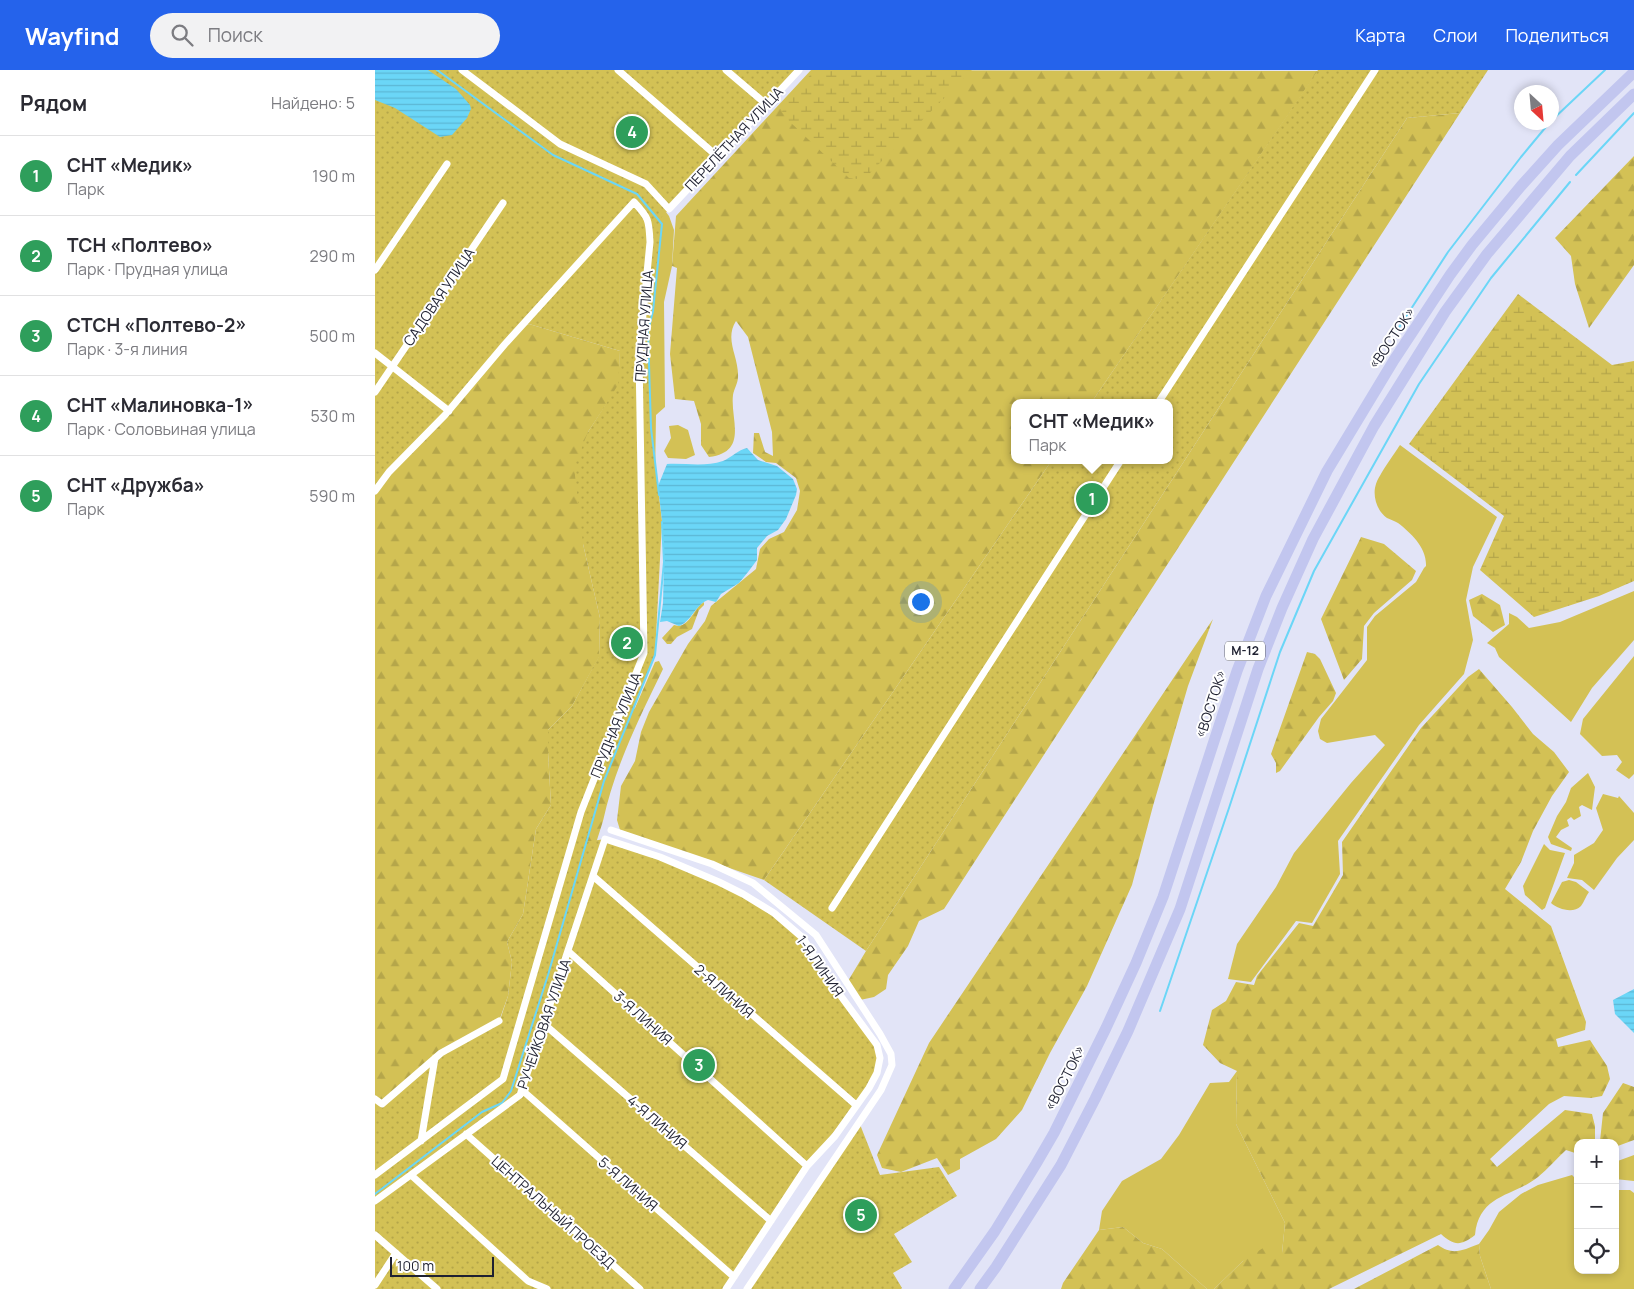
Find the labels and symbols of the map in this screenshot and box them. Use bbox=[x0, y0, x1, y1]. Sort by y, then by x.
street label: ПЕРЕЛЁТНАЯ УЛИЦА bbox=[680, 82, 787, 195]
north arrow bbox=[1514, 85, 1559, 130]
pin: 4 bbox=[616, 113, 648, 151]
street label: САДОВАЯ УЛИЦА bbox=[399, 244, 479, 350]
street label: ПРУДНАЯ УЛИЦА bbox=[630, 269, 657, 383]
street label: «ВОСТОК» bbox=[1364, 303, 1419, 372]
pin: 1 bbox=[1076, 480, 1108, 518]
your location bbox=[908, 589, 934, 615]
pin: 2 bbox=[611, 624, 643, 662]
road number: М-12 bbox=[1225, 642, 1265, 660]
street label: «ВОСТОК» bbox=[1191, 667, 1230, 740]
street label: ПРУДНАЯ УЛИЦА bbox=[586, 669, 645, 780]
street label: 1-Я ЛИНИЯ bbox=[792, 931, 848, 1000]
street label: РУЧЕЙКОВАЯ УЛИЦА bbox=[512, 956, 575, 1092]
street label: 2-Я ЛИНИЯ bbox=[691, 960, 758, 1022]
street label: 3-Я ЛИНИЯ bbox=[610, 986, 677, 1049]
street label: «ВОСТОК» bbox=[1040, 1042, 1089, 1114]
pin: 3 bbox=[683, 1046, 715, 1084]
street label: 4-Я ЛИНИЯ bbox=[623, 1090, 691, 1153]
street label: ЦЕНТРАЛЬНЫЙ ПРОЕЗД bbox=[488, 1151, 619, 1272]
street label: 5-Я ЛИНИЯ bbox=[595, 1153, 662, 1215]
pin: 5 bbox=[845, 1196, 877, 1234]
scale bar bbox=[390, 1254, 494, 1277]

